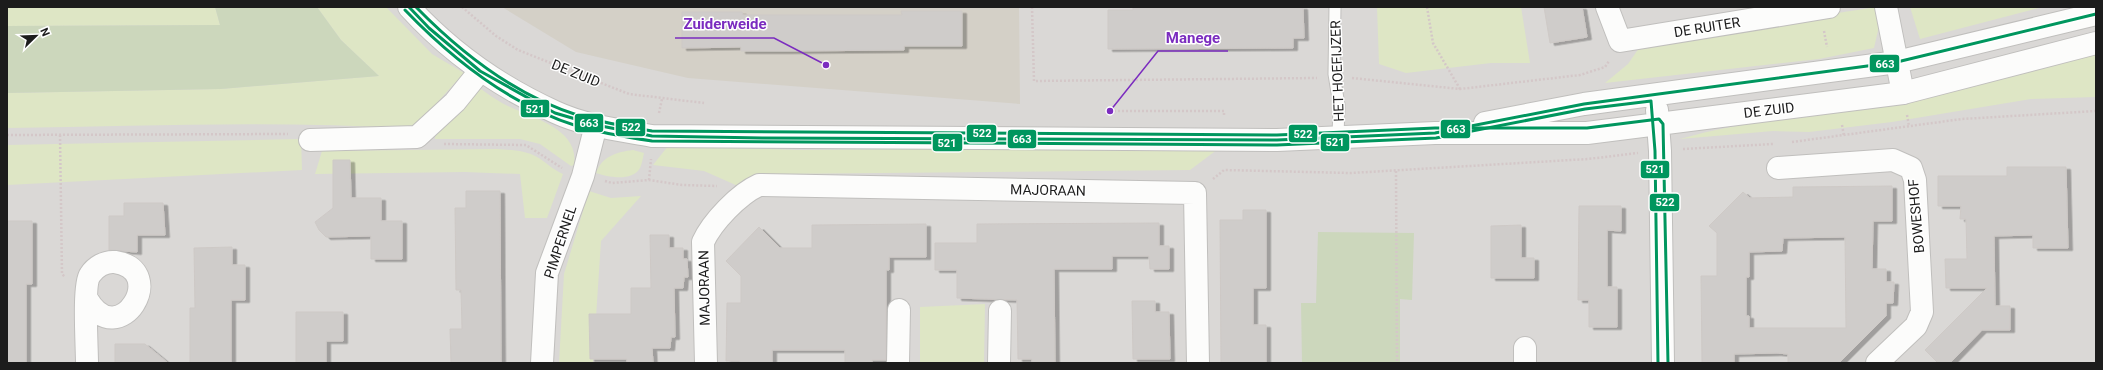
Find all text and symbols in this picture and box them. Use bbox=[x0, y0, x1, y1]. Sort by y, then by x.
callout: Zuiderweide bbox=[675, 11, 774, 38]
street label: DE RUITER bbox=[1673, 14, 1742, 40]
text: Zuiderweide bbox=[683, 15, 767, 33]
north arrow bbox=[16, 16, 56, 56]
street label: HET HOEFIJZER bbox=[1327, 20, 1347, 122]
callout: Manege bbox=[1158, 24, 1228, 51]
text: N bbox=[37, 26, 52, 39]
text: Manege bbox=[1166, 29, 1220, 47]
line badge: 663 bbox=[1869, 54, 1900, 73]
street label: DE ZUID bbox=[549, 56, 603, 90]
text: 663 bbox=[1876, 58, 1894, 71]
line badge: 521 bbox=[520, 99, 550, 118]
street label: DE ZUID bbox=[1743, 99, 1795, 121]
text: 521 bbox=[526, 103, 544, 116]
line badge: 663 bbox=[574, 113, 604, 133]
text: 663 bbox=[580, 117, 598, 130]
line badge: 522 bbox=[615, 118, 646, 137]
line badge: 663 bbox=[1440, 119, 1471, 139]
text: 522 bbox=[622, 121, 640, 134]
text: 663 bbox=[1447, 123, 1465, 136]
line badge: 522 bbox=[966, 124, 997, 143]
line badge: 522 bbox=[1288, 124, 1318, 143]
text: 522 bbox=[973, 127, 991, 140]
text: 522 bbox=[1294, 128, 1312, 141]
line badge: 663 bbox=[1007, 129, 1037, 149]
line badge: 521 bbox=[932, 133, 963, 152]
text: 663 bbox=[1013, 133, 1031, 146]
line badge: 521 bbox=[1320, 133, 1350, 152]
text: 521 bbox=[1326, 136, 1344, 149]
text: 521 bbox=[938, 137, 956, 150]
line badge: 521 bbox=[1640, 160, 1670, 179]
text: 521 bbox=[1646, 163, 1664, 176]
street label: BOWESHOF bbox=[1905, 178, 1927, 254]
street label: MAJORAAN bbox=[1010, 181, 1086, 199]
line badge: 522 bbox=[1649, 193, 1680, 212]
text: 522 bbox=[1656, 196, 1674, 209]
street label: PIMPERNEL bbox=[541, 203, 579, 281]
street label: MAJORAAN bbox=[695, 250, 713, 326]

